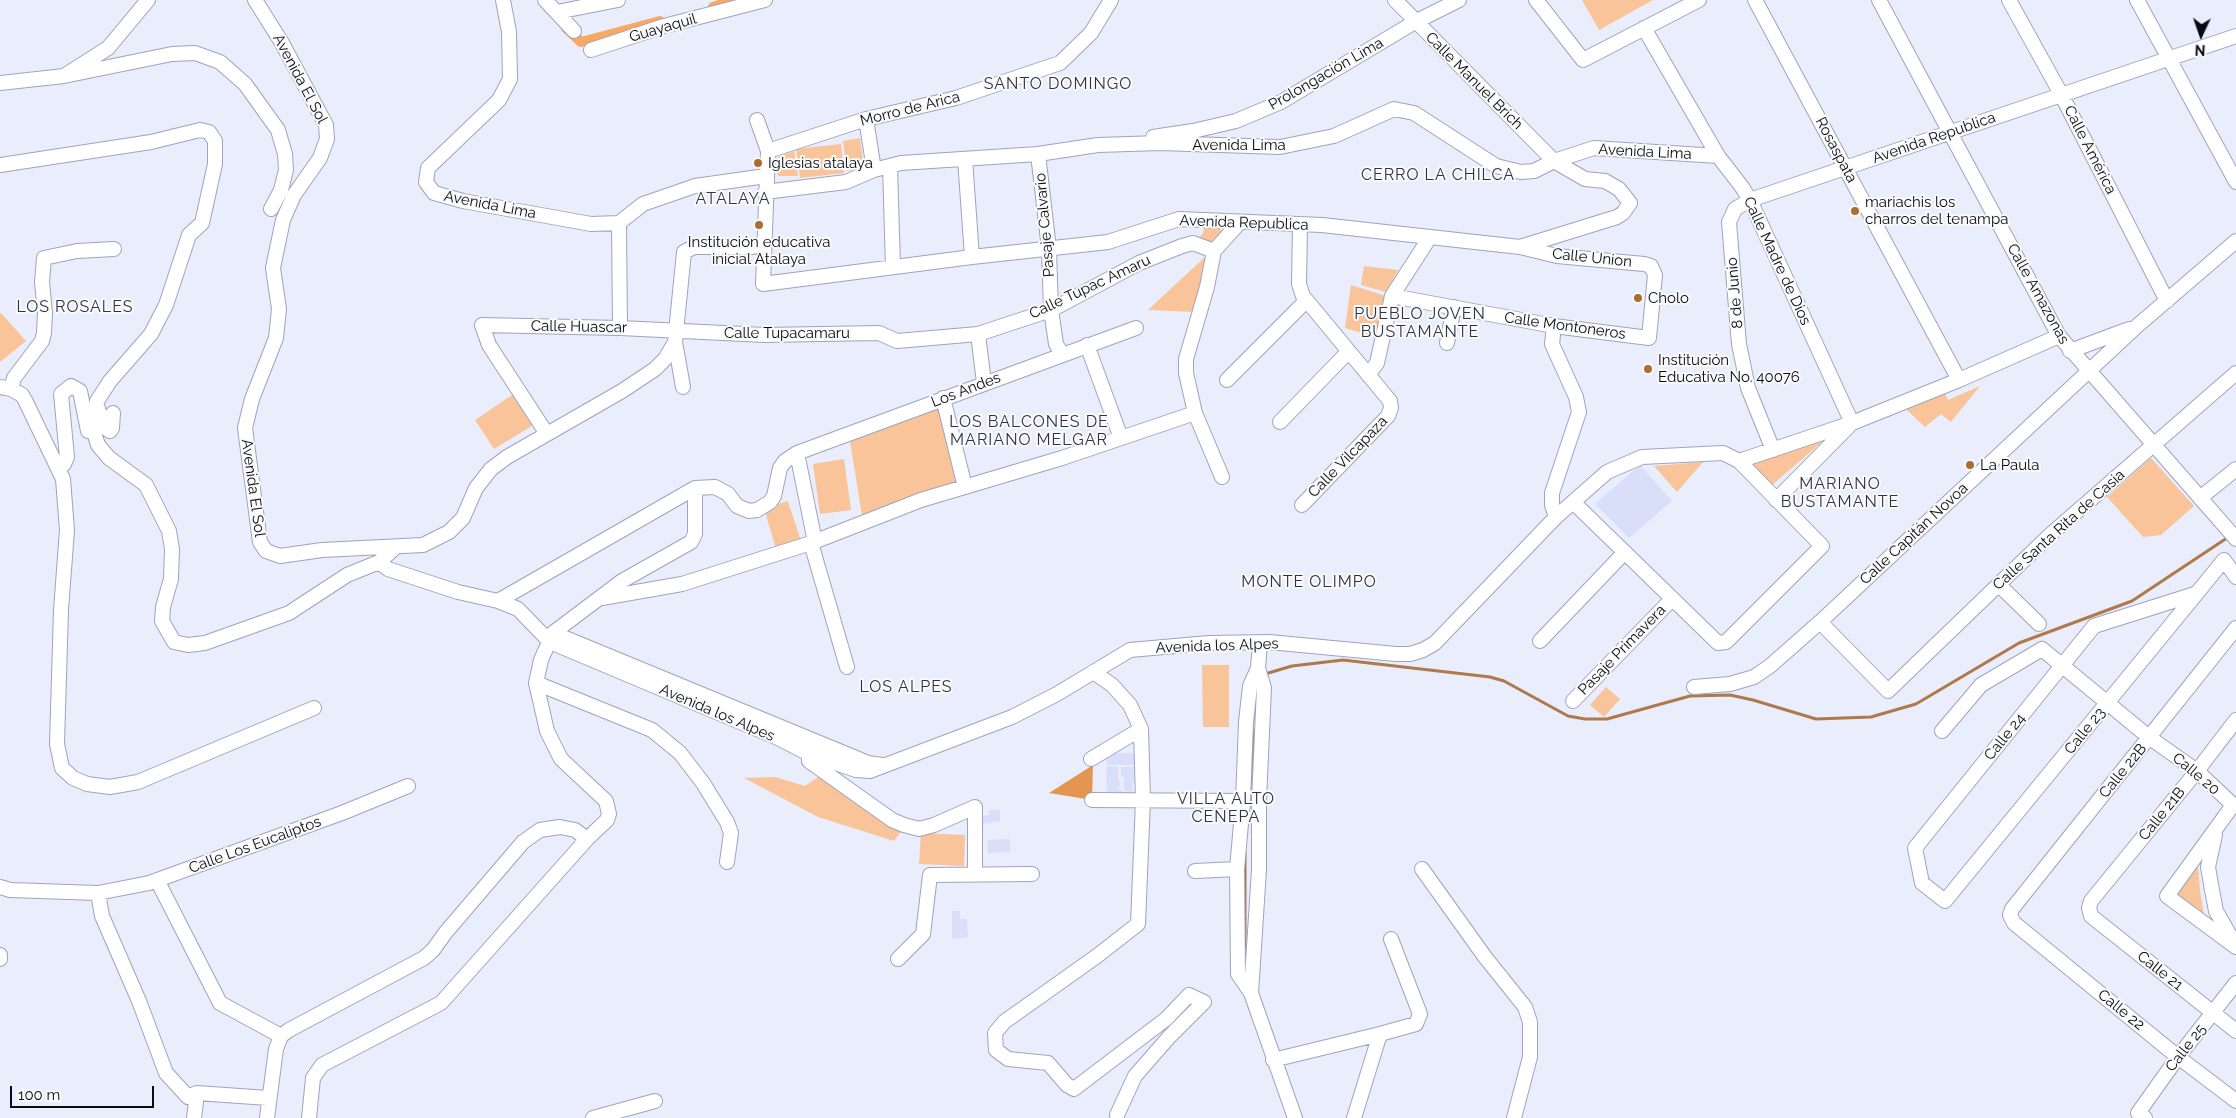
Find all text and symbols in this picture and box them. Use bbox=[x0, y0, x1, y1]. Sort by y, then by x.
street label: Guayaquil bbox=[627, 10, 699, 46]
north arrow bbox=[2176, 10, 2226, 60]
street label: Calle Manuel Brich bbox=[1422, 29, 1526, 133]
street label: Avenida El Sol bbox=[269, 31, 331, 127]
street label: Prolongación Lima bbox=[1265, 34, 1387, 114]
text: N bbox=[2194, 42, 2206, 58]
district label: SANTO DOMINGO bbox=[982, 74, 1134, 94]
street label: Morro de Arica bbox=[858, 88, 962, 130]
street label: Calle América bbox=[2060, 103, 2120, 197]
street label: Avenida Republica bbox=[1870, 108, 1998, 168]
street label: Rosaspata bbox=[1811, 114, 1861, 186]
street label: Avenida Lima bbox=[1192, 136, 1286, 154]
street label: Avenida Lima bbox=[1598, 141, 1692, 163]
place label: Iglesias atalaya bbox=[768, 154, 873, 172]
marker: Iglesias atalaya bbox=[752, 157, 764, 169]
district label: CERRO LA CHILCA bbox=[1359, 165, 1517, 185]
street label: Pasaje Calvario bbox=[1031, 172, 1059, 278]
street label: Avenida Lima bbox=[442, 187, 538, 223]
district label: ATALAYA bbox=[695, 189, 771, 209]
place label: mariachis los charros del tenampa bbox=[1865, 193, 2008, 228]
street label: Calle Madre de Dios bbox=[1739, 194, 1815, 328]
marker: mariachis los charros del tenampa bbox=[1849, 205, 1861, 217]
street label: Avenida Republica bbox=[1179, 212, 1309, 234]
marker: Institución educativa inicial Atalaya bbox=[753, 219, 765, 231]
place label: Institución educativa inicial Atalaya bbox=[688, 233, 830, 268]
street label: Calle Amazonas bbox=[2003, 241, 2073, 347]
street label: Calle Union bbox=[1551, 245, 1633, 271]
street label: Calle Tupac Amaru bbox=[1026, 251, 1154, 323]
street label: 8 de Junio bbox=[1723, 257, 1747, 329]
place label: Cholo bbox=[1648, 289, 1689, 307]
marker: Cholo bbox=[1632, 292, 1644, 304]
district label: LOS ROSALES bbox=[15, 297, 135, 317]
district label: PUEBLO JOVEN BUSTAMANTE bbox=[1353, 304, 1487, 342]
street label: Calle Montoneros bbox=[1503, 309, 1627, 343]
street label: Calle Huascar bbox=[531, 317, 627, 337]
street label: Calle Tupacamaru bbox=[724, 324, 850, 342]
place label: Institución Educativa No. 40076 bbox=[1658, 351, 1800, 386]
marker: Institución Educativa No. 40076 bbox=[1642, 363, 1654, 375]
street label: Los Andes bbox=[929, 369, 1003, 411]
district label: LOS BALCONES DE MARIANO MELGAR bbox=[947, 412, 1111, 450]
street label: Calle Vilcapaza bbox=[1305, 413, 1391, 501]
street label: Avenida El Sol bbox=[237, 438, 269, 538]
place label: La Paula bbox=[1980, 456, 2039, 474]
marker: La Paula bbox=[1964, 459, 1976, 471]
street label: Calle Santa Rita de Casia bbox=[1989, 466, 2129, 594]
district label: MARIANO BUSTAMANTE bbox=[1779, 474, 1901, 512]
street label: Calle Capitán Novoa bbox=[1856, 479, 1972, 589]
district label: MONTE OLIMPO bbox=[1240, 572, 1378, 592]
street label: Pasaje Primavera bbox=[1574, 601, 1670, 699]
street label: Avenida los Alpes bbox=[1155, 635, 1279, 657]
district label: LOS ALPES bbox=[858, 677, 954, 697]
street label: Avenida los Alpes bbox=[657, 681, 777, 745]
street label: Calle 23 bbox=[2061, 704, 2109, 758]
street label: Calle 24 bbox=[1981, 710, 2029, 764]
street label: Calle 22B bbox=[2096, 740, 2150, 802]
street label: Calle 20 bbox=[2169, 749, 2223, 799]
street label: Calle 21B bbox=[2135, 784, 2189, 844]
district label: VILLA ALTO CENEPA bbox=[1176, 789, 1276, 827]
street label: Calle Los Eucaliptos bbox=[186, 813, 324, 877]
street label: Calle 21 bbox=[2133, 947, 2187, 995]
street label: Calle 22 bbox=[2094, 986, 2148, 1034]
street label: Calle 25 bbox=[2162, 1021, 2210, 1075]
scale bar bbox=[12, 1076, 156, 1108]
text: 100 m bbox=[18, 1086, 60, 1104]

